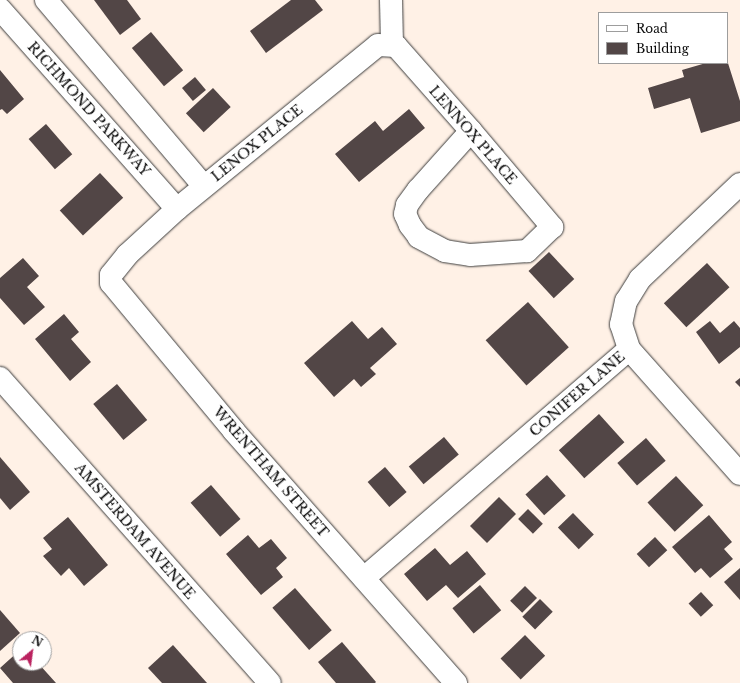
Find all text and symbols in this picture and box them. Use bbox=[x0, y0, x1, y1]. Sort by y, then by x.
legend bbox=[598, 12, 728, 64]
text: Road bbox=[636, 21, 668, 36]
street label: RICHMOND PARKWAY bbox=[24, 38, 154, 180]
text: Building bbox=[636, 41, 689, 56]
street label: LENNOX PLACE bbox=[426, 82, 520, 188]
street label: LENOX PLACE bbox=[208, 101, 306, 185]
street label: CONIFER LANE bbox=[526, 348, 628, 440]
street label: WRENTHAM STREET bbox=[210, 403, 332, 541]
street label: AMSTERDAM AVENUE bbox=[71, 459, 199, 603]
north arrow bbox=[12, 631, 52, 671]
text: N bbox=[29, 633, 45, 650]

